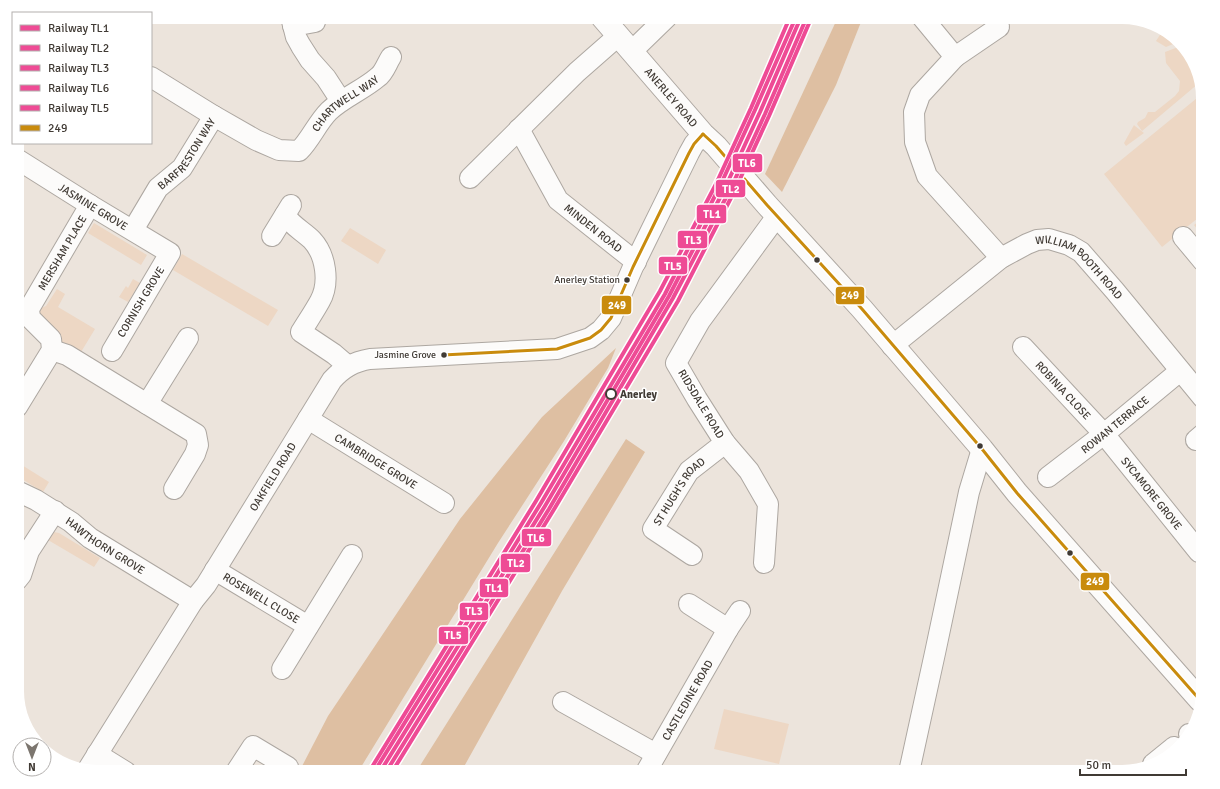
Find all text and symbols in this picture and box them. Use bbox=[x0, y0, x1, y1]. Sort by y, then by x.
legend bbox=[12, 12, 152, 144]
text: Railway TL1 bbox=[48, 21, 109, 36]
text: Railway TL2 bbox=[48, 41, 109, 56]
text: Railway TL3 bbox=[48, 61, 109, 76]
street label: ANERLEY ROAD bbox=[642, 65, 700, 130]
street label: CHARTWELL WAY bbox=[309, 72, 382, 134]
text: Railway TL6 bbox=[48, 81, 109, 96]
text: Railway TL5 bbox=[48, 101, 109, 116]
street label: BARFRESTON WAY bbox=[155, 115, 218, 192]
text: 249 bbox=[48, 121, 67, 136]
line badge: TL6 bbox=[732, 153, 763, 173]
text: TL6 bbox=[738, 157, 756, 170]
line badge: TL2 bbox=[715, 179, 746, 198]
street label: JASMINE GROVE bbox=[56, 180, 130, 233]
text: TL2 bbox=[722, 183, 740, 196]
street label: MINDEN ROAD bbox=[562, 201, 625, 255]
line badge: TL1 bbox=[696, 204, 727, 224]
text: TL1 bbox=[703, 208, 721, 221]
street label: MERSHAM PLACE bbox=[35, 213, 89, 292]
line badge: TL3 bbox=[677, 230, 708, 249]
street label: WILLIAM BOOTH ROAD bbox=[1035, 232, 1125, 302]
text: TL3 bbox=[684, 234, 702, 247]
unlabelled marker bbox=[812, 255, 822, 265]
line badge: TL5 bbox=[658, 256, 688, 275]
text: TL5 bbox=[664, 260, 682, 273]
street label: CORNISH GROVE bbox=[115, 264, 167, 340]
place label: Anerley Station bbox=[554, 274, 620, 286]
marker: Anerley Station bbox=[622, 275, 632, 285]
line badge: 249 bbox=[835, 286, 865, 305]
text: 249 bbox=[841, 289, 859, 302]
line badge: 249 bbox=[601, 295, 632, 315]
text: 249 bbox=[608, 299, 626, 312]
place label: Jasmine Grove bbox=[375, 349, 436, 361]
marker: Jasmine Grove bbox=[439, 350, 449, 360]
street label: ROBINIA CLOSE bbox=[1033, 358, 1094, 422]
street label: RIDSDALE ROAD bbox=[675, 367, 727, 441]
marker: Anerley bbox=[605, 388, 617, 400]
place label: Anerley bbox=[620, 388, 658, 401]
street label: ROWAN TERRACE bbox=[1078, 393, 1151, 456]
street label: CAMBRIDGE GROVE bbox=[332, 431, 420, 491]
street label: OAKFIELD ROAD bbox=[247, 440, 299, 513]
unlabelled marker bbox=[975, 441, 985, 451]
street label: SYCAMORE GROVE bbox=[1119, 454, 1185, 532]
street label: ST HUGH'S ROAD bbox=[650, 455, 708, 528]
street label: HAWTHORN GROVE bbox=[63, 514, 147, 577]
line badge: TL6 bbox=[521, 528, 552, 547]
text: TL6 bbox=[527, 532, 545, 545]
unlabelled marker bbox=[1065, 548, 1075, 558]
line badge: TL2 bbox=[500, 553, 531, 573]
text: TL2 bbox=[507, 557, 525, 570]
street label: ROSEWELL CLOSE bbox=[221, 570, 302, 626]
line badge: 249 bbox=[1080, 572, 1110, 591]
text: 249 bbox=[1086, 575, 1104, 588]
line badge: TL1 bbox=[479, 578, 509, 598]
text: TL1 bbox=[485, 582, 503, 595]
line badge: TL3 bbox=[459, 602, 489, 621]
text: TL3 bbox=[465, 605, 483, 618]
line badge: TL5 bbox=[438, 626, 469, 645]
text: TL5 bbox=[444, 629, 462, 642]
street label: CASTLEDINE ROAD bbox=[659, 658, 715, 742]
north arrow bbox=[12, 737, 52, 777]
scale bar bbox=[1080, 751, 1186, 777]
text: 50 m bbox=[1086, 758, 1111, 773]
text: N bbox=[28, 760, 36, 773]

